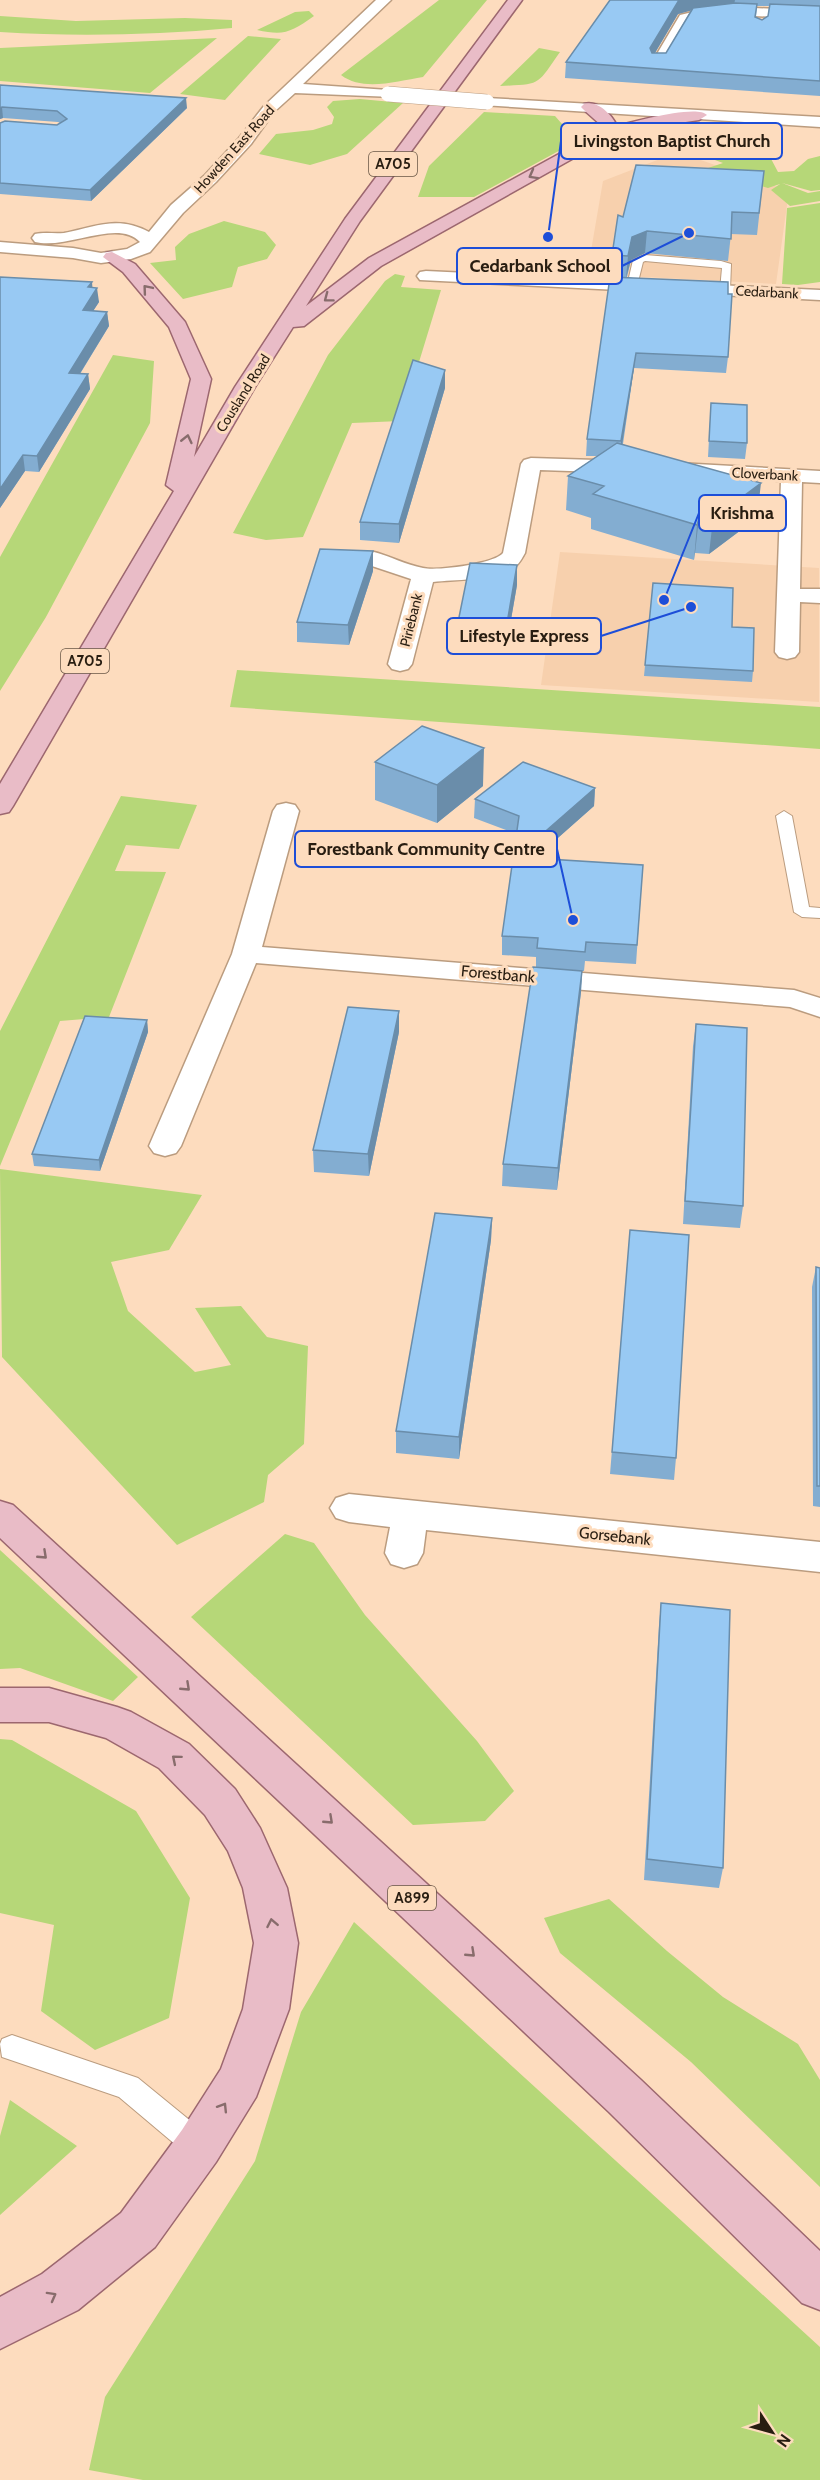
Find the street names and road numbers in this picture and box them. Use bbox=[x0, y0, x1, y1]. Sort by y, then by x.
street label: Howden East Road bbox=[190, 101, 278, 197]
road number: A705 bbox=[369, 152, 417, 176]
street label: Cedarbank bbox=[735, 281, 800, 303]
street label: Cousland Road bbox=[212, 351, 274, 435]
street label: Cloverbank bbox=[731, 463, 799, 485]
street label: Piriebank bbox=[396, 591, 426, 648]
road number: A705 bbox=[61, 649, 109, 673]
street label: Forestbank bbox=[460, 961, 537, 987]
street label: Gorsebank bbox=[578, 1523, 653, 1549]
road number: A899 bbox=[388, 1886, 436, 1910]

